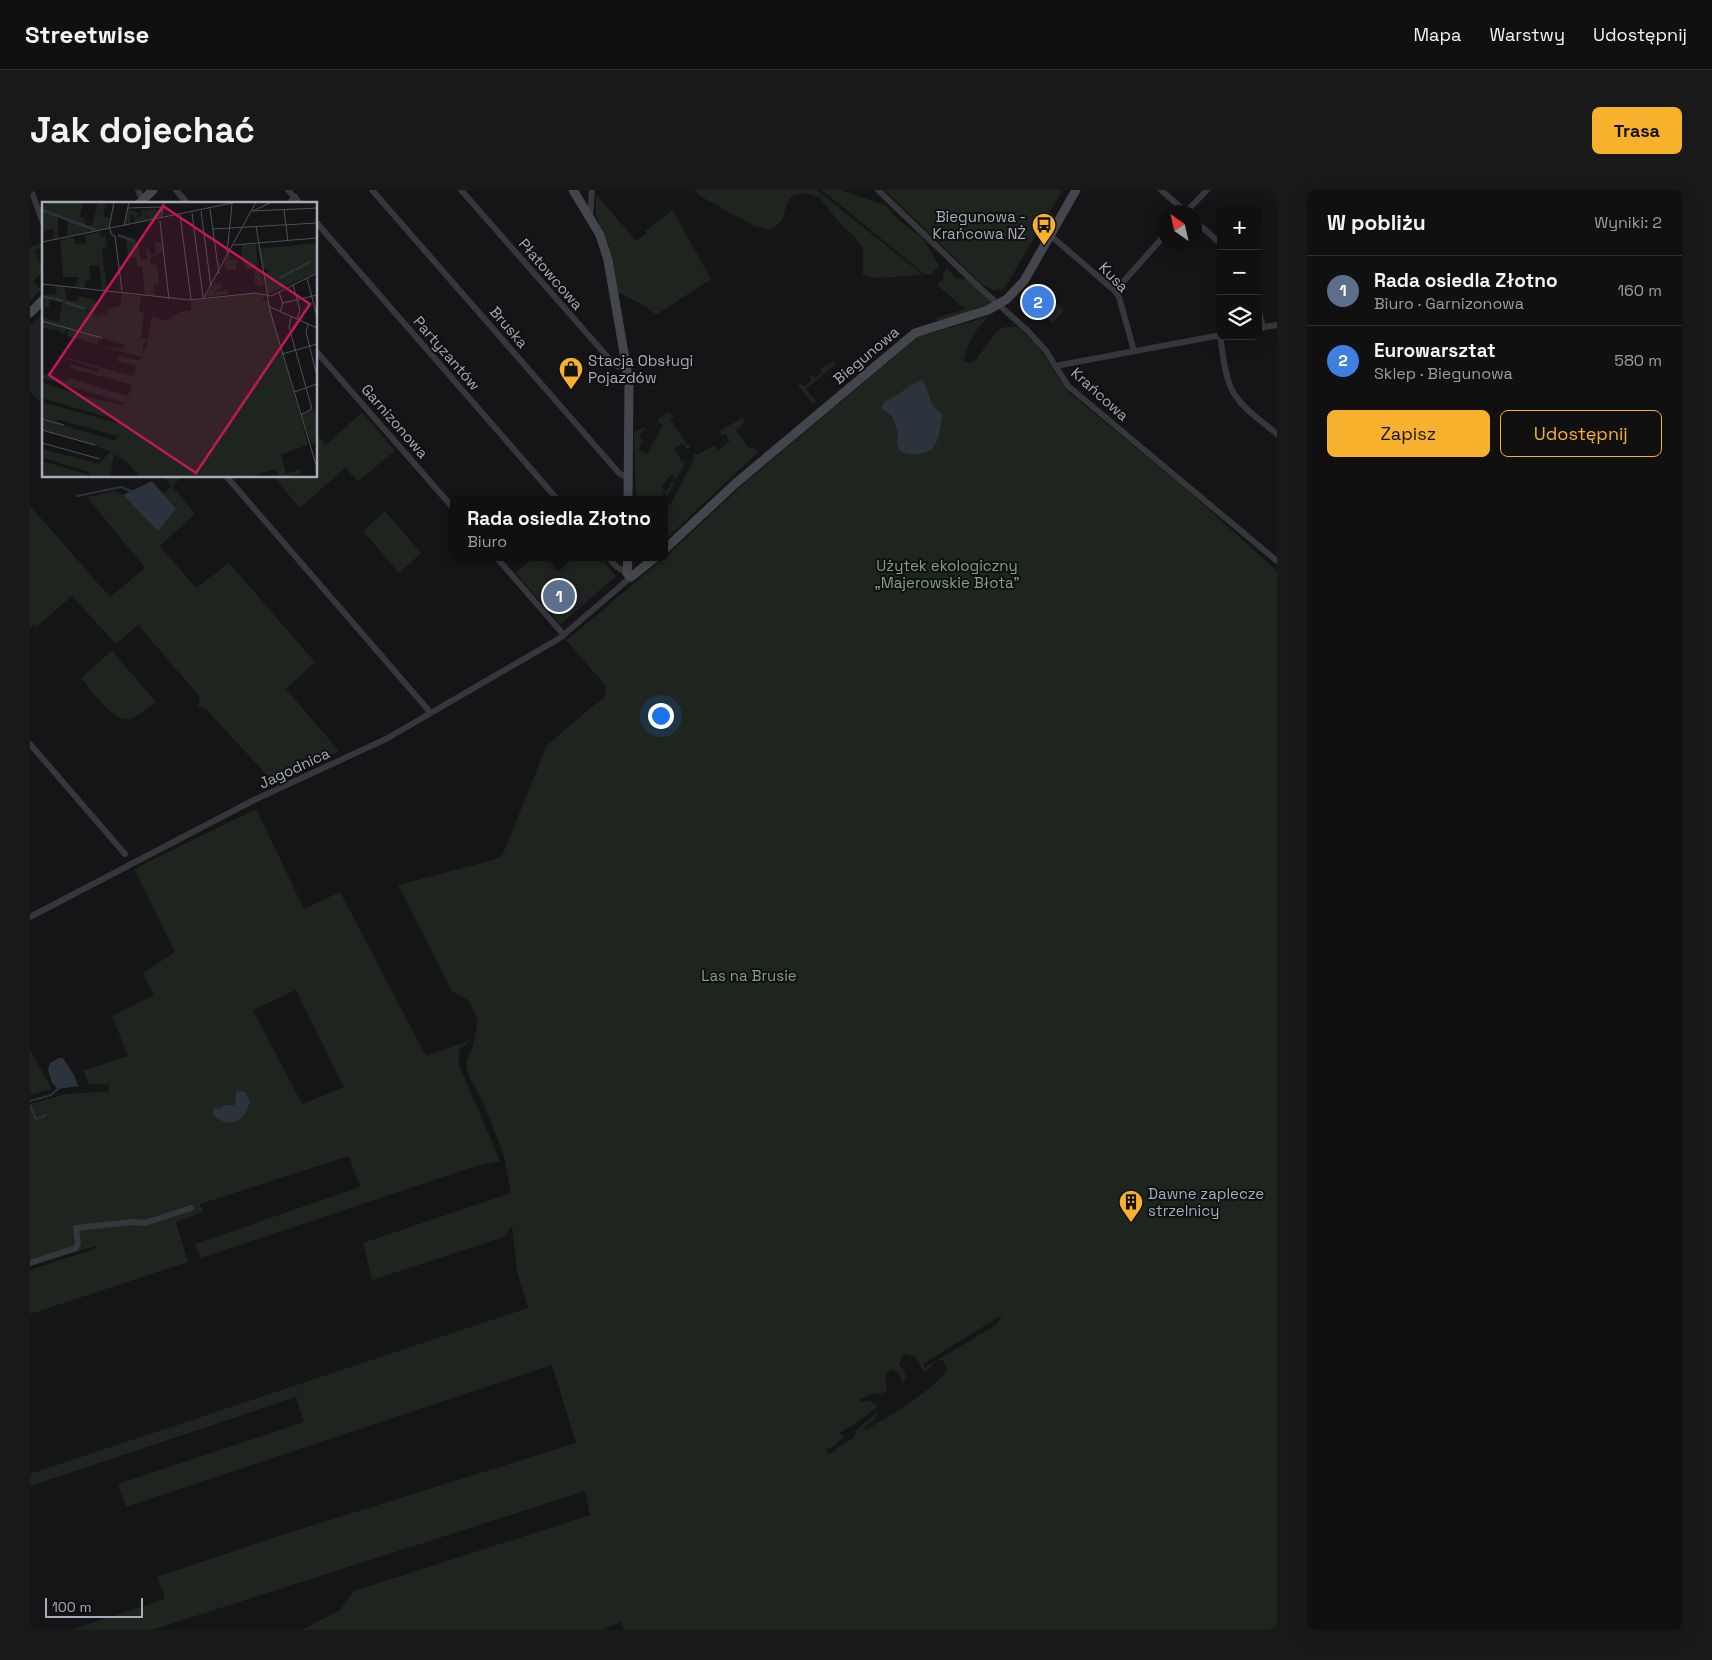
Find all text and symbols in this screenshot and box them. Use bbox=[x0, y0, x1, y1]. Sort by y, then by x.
text: Streetwise bbox=[25, 19, 149, 50]
text: Mapa bbox=[1414, 23, 1461, 46]
text: Warstwy bbox=[1489, 23, 1565, 46]
text: Udostępnij bbox=[1593, 23, 1687, 46]
button: Trasa bbox=[1592, 107, 1682, 154]
text: Jak dojechać bbox=[30, 108, 255, 152]
inset map bbox=[42, 202, 318, 478]
north arrow bbox=[1157, 205, 1202, 250]
map controls bbox=[1217, 205, 1262, 340]
button: + bbox=[1217, 205, 1262, 250]
place label: Biegunowa - Krańcowa NŻ bbox=[933, 207, 1026, 243]
text: W pobliżu bbox=[1327, 209, 1426, 236]
bus stop icon: Biegunowa - Krańcowa NŻ bbox=[1031, 212, 1057, 246]
text: Wyniki: 2 bbox=[1594, 212, 1662, 233]
street label: Płatowcowa bbox=[515, 234, 587, 314]
button: − bbox=[1217, 250, 1262, 295]
street label: Kusa bbox=[1095, 258, 1133, 296]
text: Rada osiedla Złotno bbox=[1374, 268, 1558, 293]
text: 1 bbox=[1339, 280, 1347, 301]
text: 160 m bbox=[1617, 280, 1662, 301]
pin: 2 bbox=[1022, 283, 1054, 321]
text: Biuro · Garnizonowa bbox=[1374, 293, 1524, 314]
button: layers bbox=[1217, 295, 1262, 340]
street label: Bruska bbox=[486, 302, 533, 352]
street label: Partyzantów bbox=[410, 312, 484, 394]
street label: Biegunowa bbox=[829, 322, 903, 388]
text: Eurowarsztat bbox=[1374, 338, 1496, 363]
text: 2 bbox=[1338, 350, 1348, 371]
text: 580 m bbox=[1614, 350, 1662, 371]
place label: Stacja Obsługi Pojazdów bbox=[588, 351, 693, 387]
shop icon: Stacja Obsługi Pojazdów bbox=[558, 356, 584, 390]
street label: Krańcowa bbox=[1067, 363, 1133, 425]
text: Sklep · Biegunowa bbox=[1374, 363, 1513, 384]
street label: Garnizonowa bbox=[357, 380, 433, 462]
button: Zapisz bbox=[1327, 410, 1490, 457]
button: Udostępnij bbox=[1500, 410, 1662, 457]
popup bbox=[450, 496, 668, 561]
text: Rada osiedla Złotno bbox=[467, 506, 651, 531]
text: Biuro bbox=[467, 531, 507, 552]
park label: Użytek ekologiczny „Majerowskie Błota” bbox=[874, 556, 1020, 592]
pin: 1 bbox=[543, 577, 575, 615]
your location bbox=[648, 703, 674, 729]
street label: Jagodnica bbox=[256, 743, 333, 793]
park label: Las na Brusie bbox=[701, 966, 797, 985]
place label: Dawne zaplecze strzelnicy bbox=[1148, 1184, 1264, 1220]
building icon: Dawne zaplecze strzelnicy bbox=[1118, 1189, 1144, 1223]
scale bar bbox=[45, 1595, 142, 1618]
text: 100 m bbox=[52, 1598, 91, 1616]

